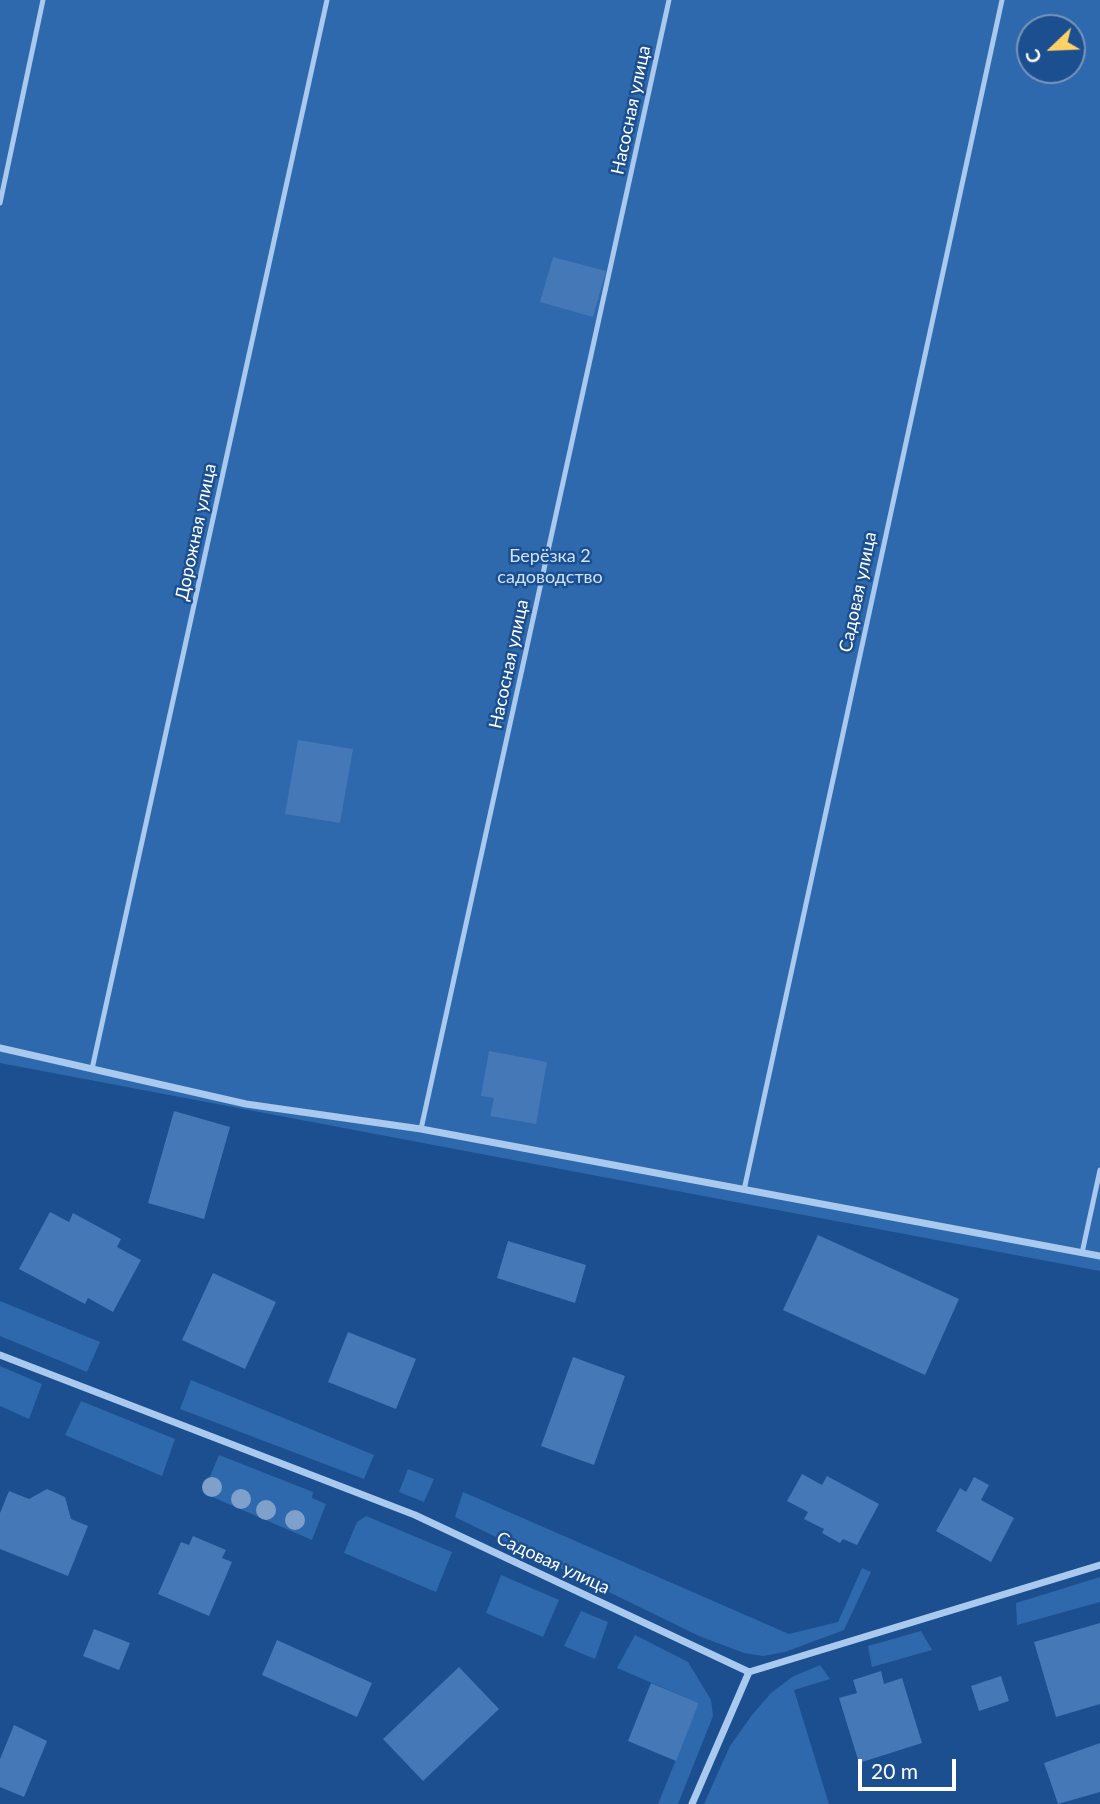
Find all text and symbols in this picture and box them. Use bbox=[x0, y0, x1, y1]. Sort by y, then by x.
north arrow bbox=[1016, 14, 1086, 84]
street label: Насосная улица bbox=[607, 43, 655, 177]
text: С bbox=[1020, 46, 1046, 67]
street label: Дорожная улица bbox=[171, 461, 221, 603]
street label: Садовая улица bbox=[835, 530, 881, 654]
park label: Берёзка 2 садоводство bbox=[497, 545, 603, 588]
street label: Насосная улица bbox=[485, 597, 533, 731]
street label: Садовая улица bbox=[493, 1527, 613, 1599]
scale bar bbox=[862, 1744, 960, 1788]
text: 20 m bbox=[871, 1758, 918, 1783]

